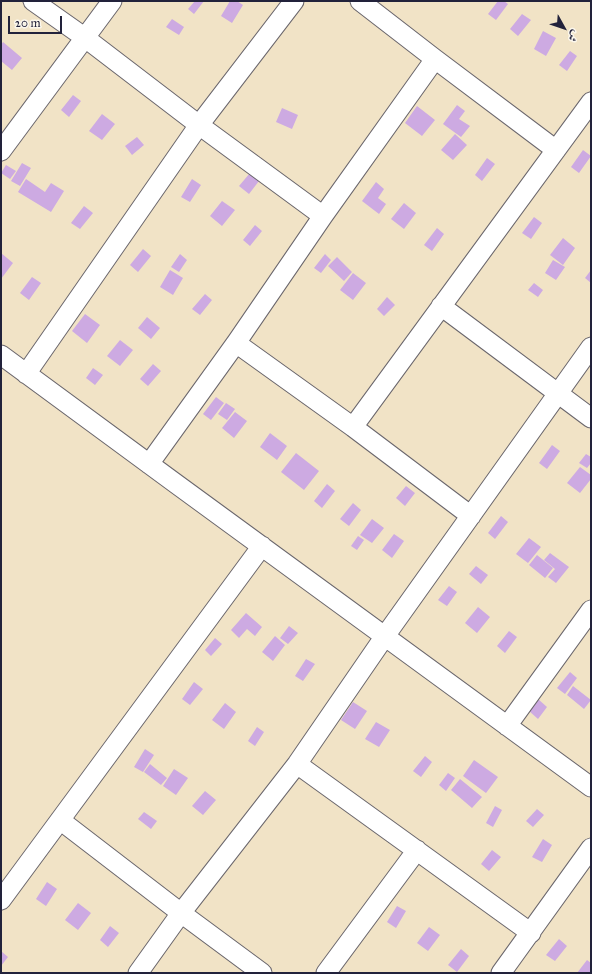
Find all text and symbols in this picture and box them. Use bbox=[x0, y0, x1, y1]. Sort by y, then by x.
scale bar bbox=[10, 8, 64, 34]
north arrow bbox=[544, 8, 584, 48]
text: 20 m bbox=[15, 16, 41, 30]
text: ش bbox=[565, 28, 582, 44]

